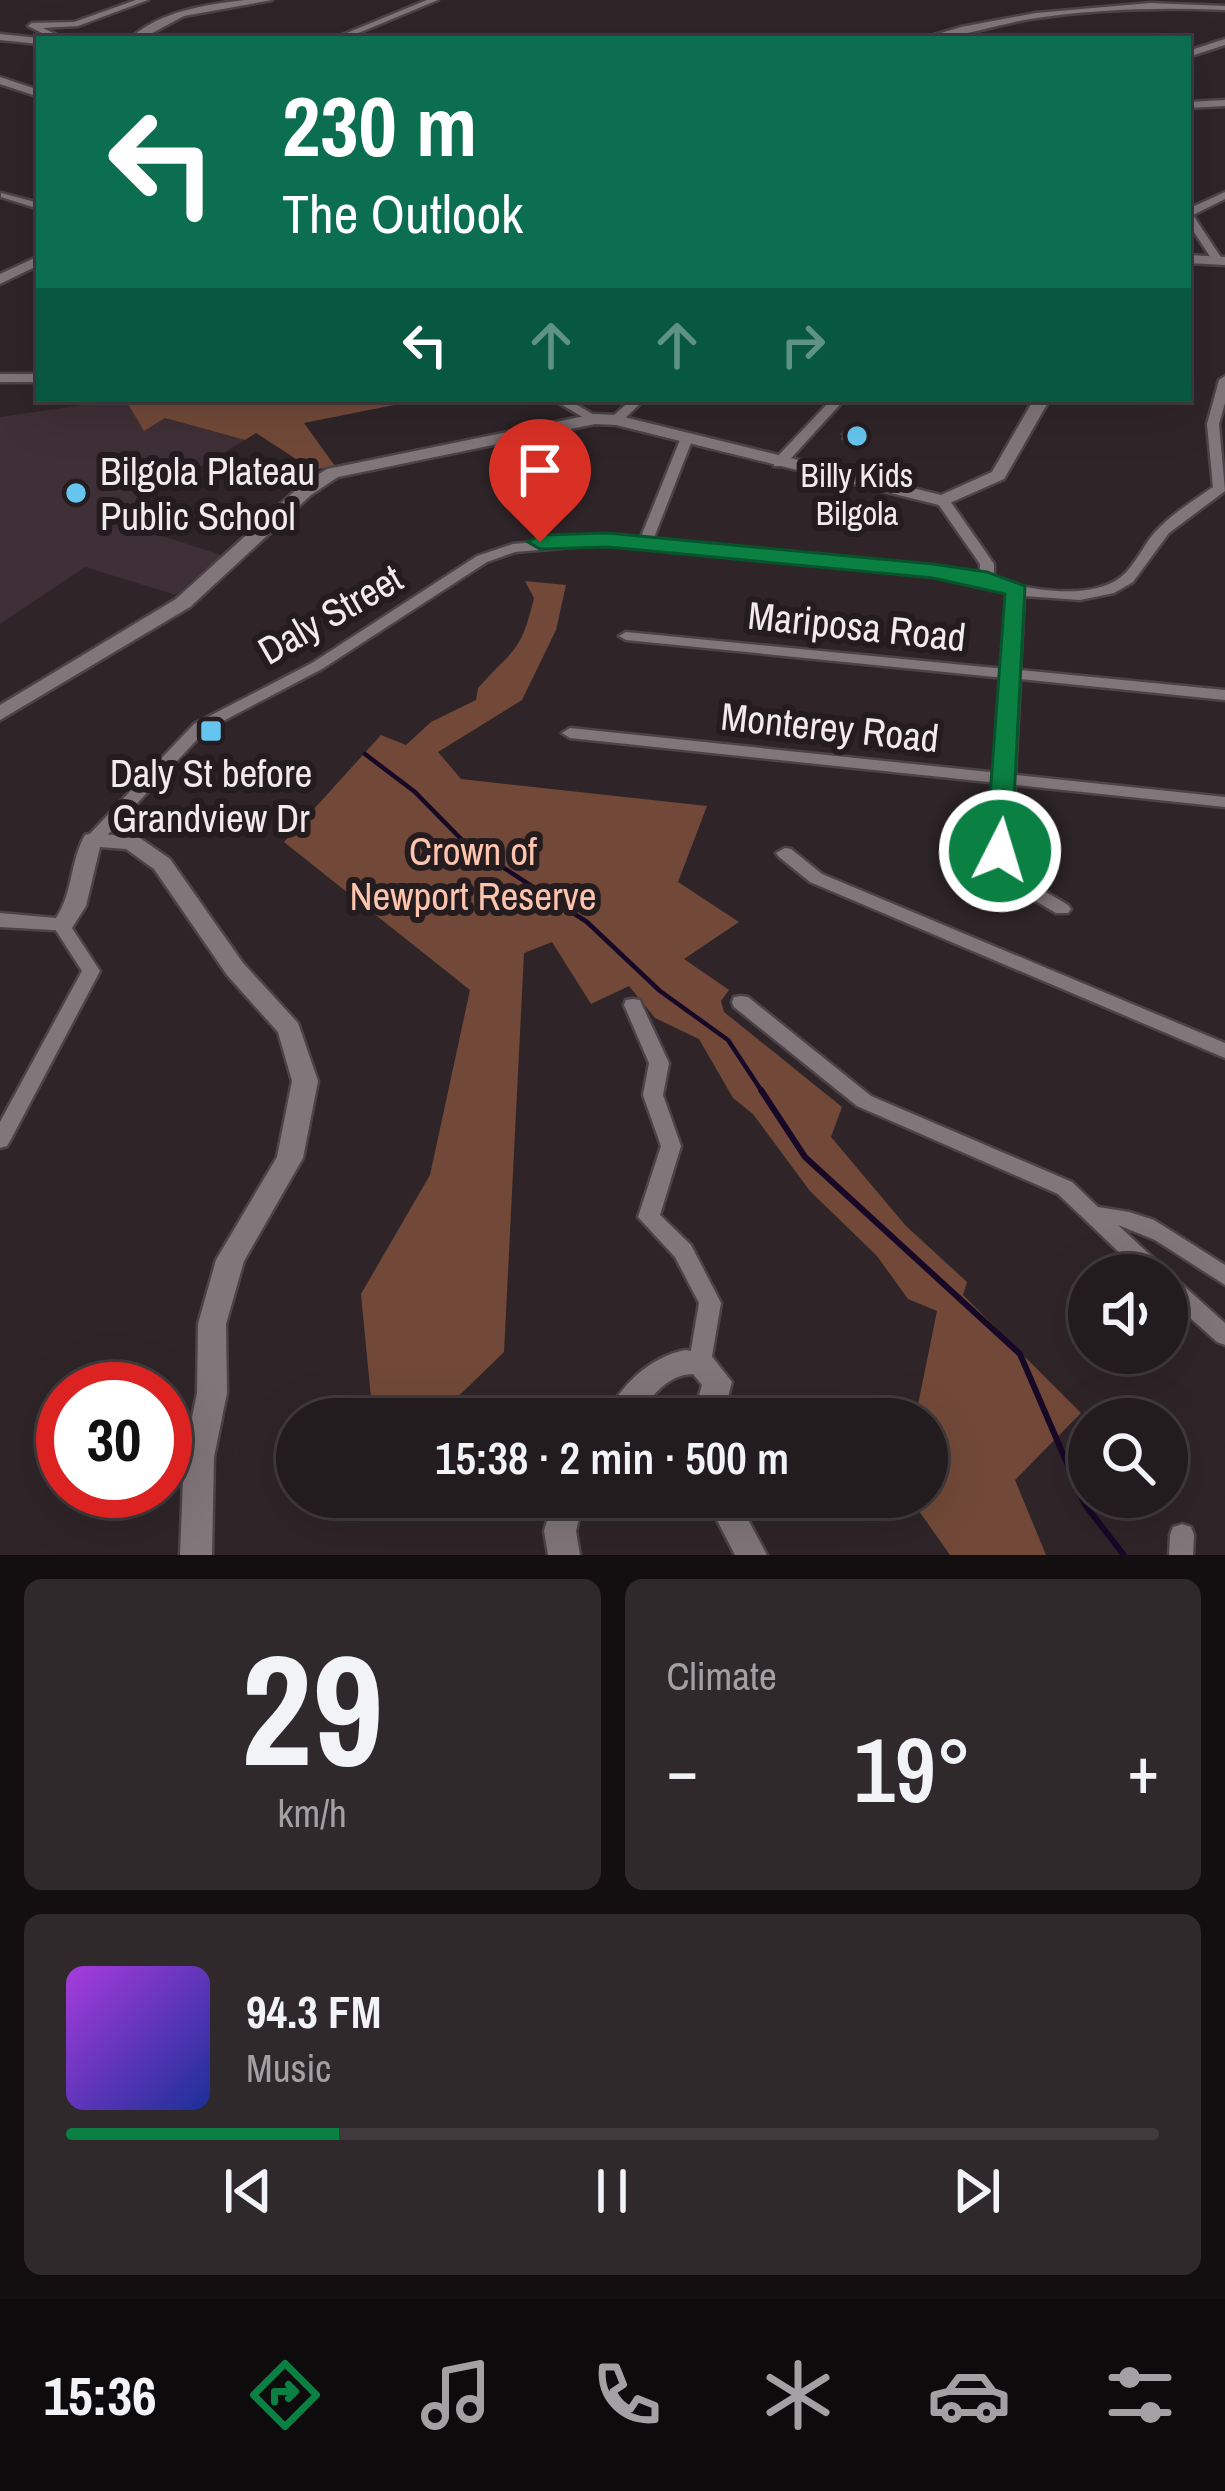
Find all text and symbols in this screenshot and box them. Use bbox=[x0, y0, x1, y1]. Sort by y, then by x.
text: 230 m bbox=[282, 69, 477, 182]
icon: left bbox=[84, 84, 240, 240]
text: The Outlook bbox=[282, 177, 523, 250]
icon: left bbox=[392, 312, 458, 378]
icon: ahead bbox=[518, 312, 584, 378]
icon: ahead bbox=[644, 312, 710, 378]
icon: right bbox=[770, 312, 836, 378]
pin bbox=[489, 419, 591, 542]
marker: Billy Kids Bilgola bbox=[844, 423, 870, 449]
icon: arrive bbox=[507, 437, 573, 503]
place label: Bilgola Plateau Public School bbox=[100, 445, 315, 542]
place label: Billy Kids Bilgola bbox=[801, 453, 913, 535]
marker: Bilgola Plateau Public School bbox=[63, 480, 89, 506]
street label: Daly Street bbox=[249, 552, 412, 676]
street label: Mariposa Road bbox=[746, 589, 968, 663]
street label: Monterey Road bbox=[719, 690, 941, 764]
marker: Daly St before Grandview Dr bbox=[198, 718, 224, 744]
place label: Daly St before Grandview Dr bbox=[110, 747, 312, 844]
position arrow bbox=[937, 788, 1063, 914]
park label: Crown of Newport Reserve bbox=[349, 825, 597, 922]
map controls bbox=[1068, 1254, 1188, 1518]
button: sound bbox=[1068, 1254, 1188, 1374]
speed limit sign: 30 bbox=[36, 1362, 192, 1518]
button: search bbox=[1068, 1398, 1188, 1518]
text: 15:38 · 2 min · 500 m bbox=[435, 1427, 789, 1488]
text: 29 bbox=[241, 1604, 383, 1814]
text: Climate bbox=[667, 1650, 777, 1702]
text: 19° bbox=[854, 1709, 972, 1830]
text: − bbox=[667, 1725, 698, 1814]
text: + bbox=[1127, 1725, 1159, 1814]
text: km/h bbox=[278, 1787, 347, 1839]
text: 94.3 FM bbox=[246, 1981, 381, 2042]
text: Music bbox=[246, 2042, 331, 2094]
icon: previous bbox=[215, 2158, 281, 2224]
icon: pause bbox=[579, 2158, 645, 2224]
icon: next bbox=[944, 2158, 1010, 2224]
icon: directions bbox=[243, 2353, 327, 2437]
icon: music bbox=[414, 2353, 498, 2437]
icon: phone bbox=[585, 2353, 669, 2437]
icon: climate bbox=[756, 2353, 840, 2437]
icon: car bbox=[927, 2353, 1011, 2437]
icon: filters bbox=[1098, 2353, 1182, 2437]
text: 15:36 bbox=[43, 2359, 157, 2432]

